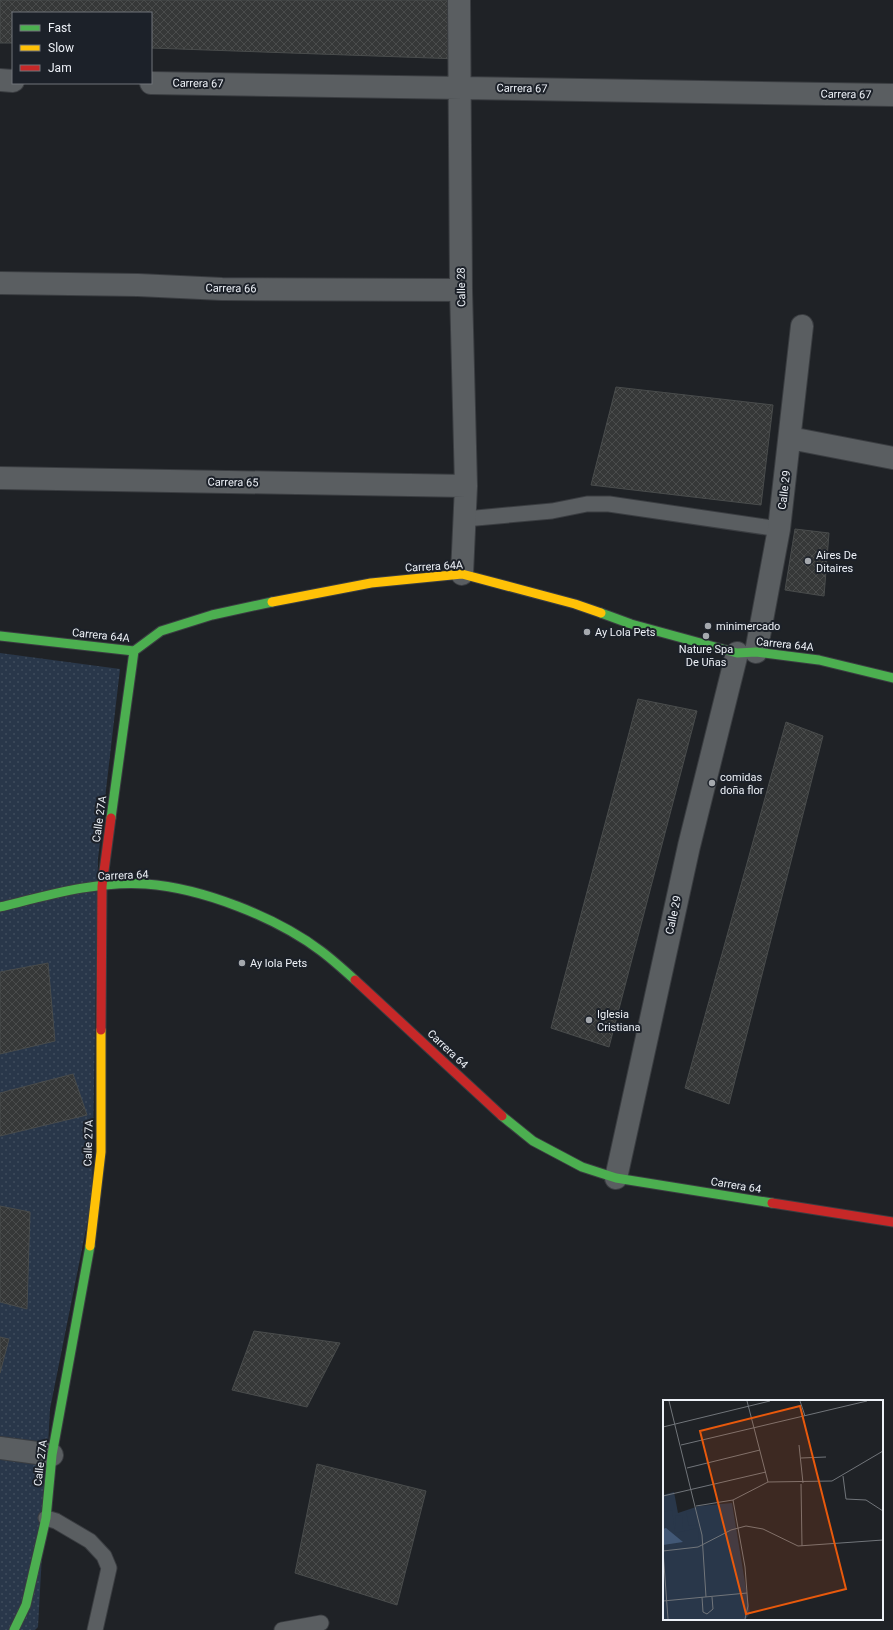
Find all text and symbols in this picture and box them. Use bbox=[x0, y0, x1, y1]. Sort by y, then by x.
legend bbox=[12, 12, 152, 84]
text: Fast bbox=[48, 21, 71, 35]
text: Slow bbox=[48, 41, 74, 55]
text: Jam bbox=[48, 61, 72, 75]
street label: Carrera 67 bbox=[172, 77, 224, 90]
street label: Carrera 67 bbox=[496, 82, 548, 95]
street label: Carrera 67 bbox=[820, 88, 872, 101]
street label: Calle 28 bbox=[455, 267, 468, 307]
street label: Carrera 66 bbox=[205, 282, 257, 295]
street label: Calle 29 bbox=[776, 470, 793, 510]
street label: Carrera 65 bbox=[207, 476, 259, 489]
place label: Aires De Ditaires bbox=[816, 549, 857, 575]
marker: Aires De Ditaires bbox=[803, 556, 813, 566]
street label: Carrera 64A bbox=[405, 558, 464, 575]
place label: minimercado bbox=[716, 620, 780, 633]
marker: minimercado bbox=[703, 621, 713, 631]
street label: Carrera 64A bbox=[71, 626, 131, 645]
place label: Ay Lola Pets bbox=[595, 626, 656, 639]
marker: Ay Lola Pets bbox=[582, 627, 592, 637]
marker: Nature Spa De Uñas bbox=[701, 631, 711, 641]
street label: Carrera 64A bbox=[755, 635, 815, 654]
place label: Nature Spa De Uñas bbox=[679, 643, 733, 669]
place label: comidas doña flor bbox=[720, 771, 764, 797]
marker: comidas doña flor bbox=[707, 778, 717, 788]
street label: Calle 27A bbox=[90, 794, 109, 843]
street label: Carrera 64 bbox=[97, 868, 149, 883]
street label: Calle 29 bbox=[663, 894, 684, 936]
place label: Ay lola Pets bbox=[250, 957, 307, 970]
marker: Ay lola Pets bbox=[237, 958, 247, 968]
place label: Iglesia Cristiana bbox=[597, 1008, 641, 1034]
marker: Iglesia Cristiana bbox=[584, 1015, 594, 1025]
street label: Carrera 64 bbox=[425, 1027, 471, 1071]
street label: Calle 27A bbox=[81, 1119, 96, 1167]
street label: Carrera 64 bbox=[710, 1175, 762, 1196]
inset map bbox=[663, 1400, 883, 1620]
street label: Calle 27A bbox=[31, 1438, 50, 1487]

